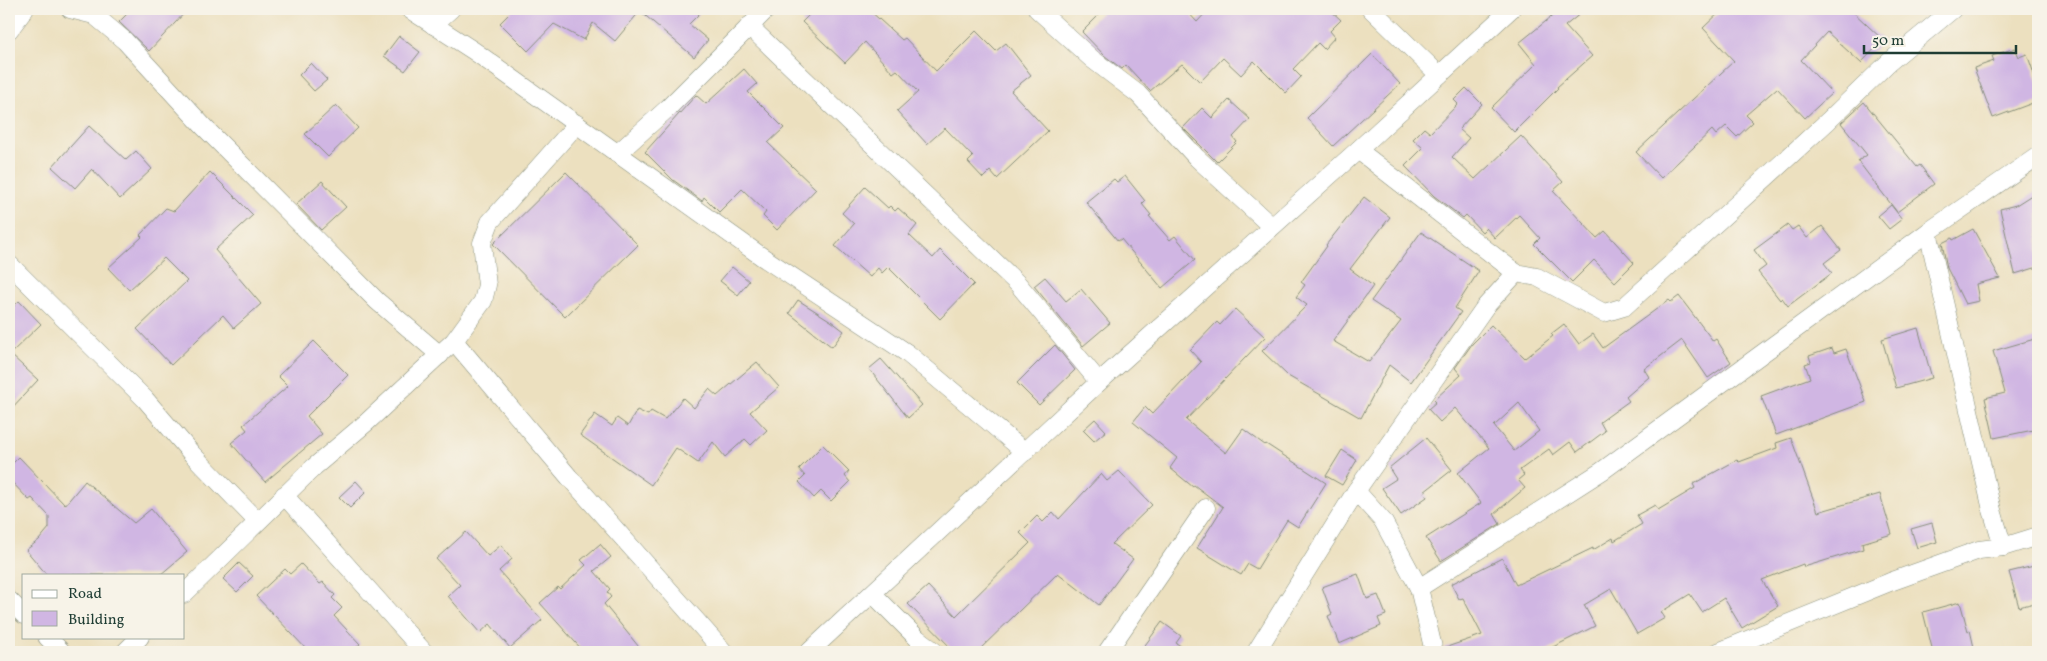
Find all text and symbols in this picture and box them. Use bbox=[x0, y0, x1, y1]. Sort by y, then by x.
scale bar bbox=[1864, 22, 2017, 54]
text: 50 m bbox=[1872, 31, 1904, 52]
legend bbox=[22, 574, 185, 638]
text: Road bbox=[68, 584, 102, 605]
text: Building bbox=[68, 610, 125, 631]

